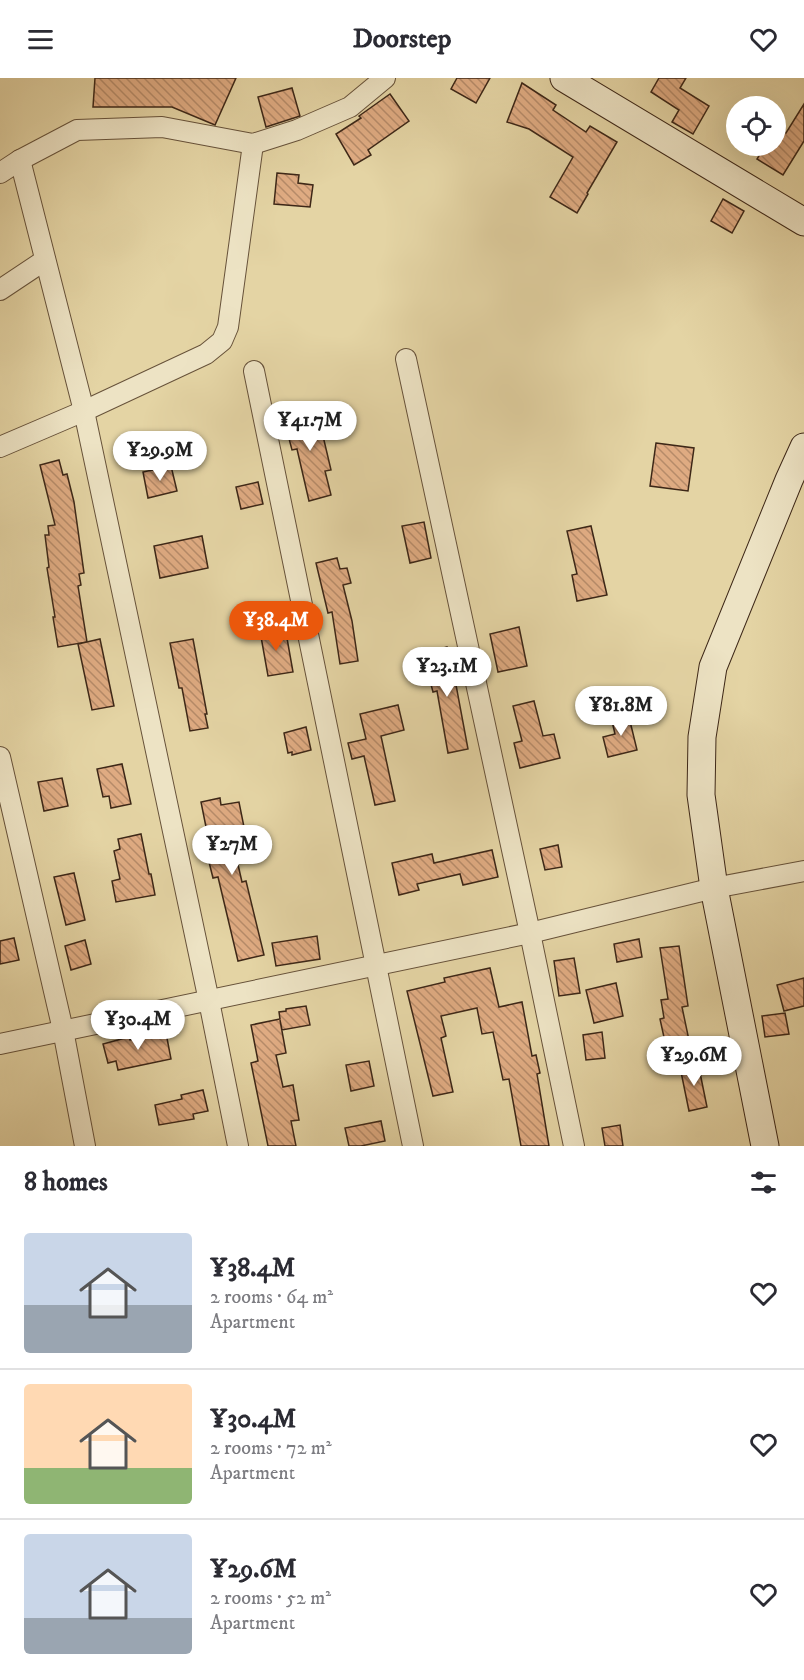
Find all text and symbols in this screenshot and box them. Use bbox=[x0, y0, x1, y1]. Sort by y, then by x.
text: Doorstep bbox=[353, 22, 451, 56]
icon: menu bbox=[24, 23, 57, 56]
icon: heart bbox=[747, 23, 780, 56]
map controls bbox=[726, 96, 786, 156]
button: locate bbox=[726, 96, 786, 156]
pin: ¥41.7M bbox=[261, 401, 359, 452]
text: ¥41.7M bbox=[278, 408, 342, 433]
pin: ¥29.9M bbox=[111, 431, 209, 482]
text: ¥29.9M bbox=[127, 438, 193, 463]
pin: ¥38.4M bbox=[227, 601, 325, 652]
text: ¥38.4M bbox=[243, 608, 309, 633]
pin: ¥23.1M bbox=[398, 647, 496, 698]
text: ¥23.1M bbox=[416, 654, 478, 679]
pin: ¥81.8M bbox=[572, 686, 670, 737]
text: ¥81.8M bbox=[589, 693, 653, 718]
pin: ¥27M bbox=[196, 825, 268, 876]
text: ¥27M bbox=[206, 832, 258, 857]
pin: ¥30.4M bbox=[89, 1000, 187, 1051]
text: ¥30.4M bbox=[105, 1007, 171, 1032]
pin: ¥29.6M bbox=[645, 1036, 743, 1087]
text: ¥29.6M bbox=[661, 1043, 727, 1068]
text: 8 homes bbox=[24, 1166, 108, 1199]
icon: filters bbox=[747, 1166, 780, 1199]
text: ¥38.4M bbox=[210, 1252, 295, 1285]
icon: home bbox=[72, 1257, 144, 1329]
icon: heart bbox=[747, 1277, 780, 1310]
text: 2 rooms · 64 m² bbox=[210, 1285, 333, 1310]
text: Apartment bbox=[210, 1310, 295, 1335]
text: ¥30.4M bbox=[210, 1403, 296, 1436]
icon: home bbox=[72, 1408, 144, 1480]
icon: heart bbox=[747, 1428, 780, 1461]
text: 2 rooms · 72 m² bbox=[210, 1436, 332, 1461]
text: Apartment bbox=[210, 1461, 295, 1486]
text: ¥29.6M bbox=[210, 1553, 297, 1586]
icon: home bbox=[72, 1558, 144, 1630]
icon: heart bbox=[747, 1578, 780, 1611]
text: 2 rooms · 52 m² bbox=[210, 1586, 331, 1611]
text: Apartment bbox=[210, 1611, 295, 1636]

